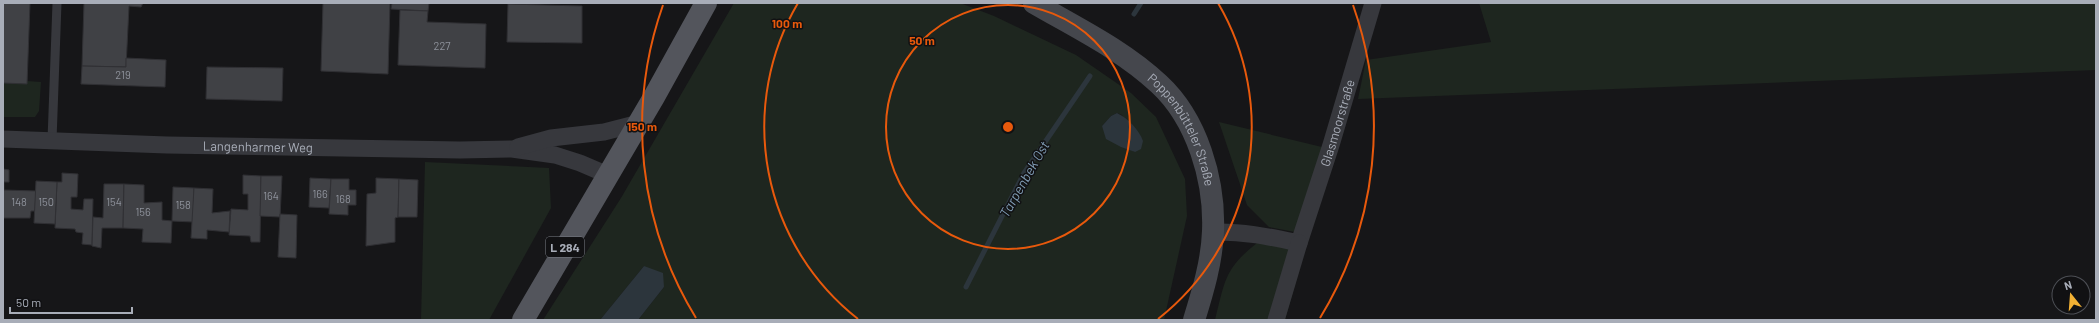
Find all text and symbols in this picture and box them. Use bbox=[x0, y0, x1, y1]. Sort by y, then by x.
text: 100 m bbox=[772, 16, 802, 30]
text: 50 m bbox=[909, 33, 935, 47]
house number: 227 bbox=[434, 39, 451, 52]
house number: 219 bbox=[115, 68, 131, 81]
street label: Poppenbütteler Straße bbox=[1144, 70, 1218, 188]
street label: Glasmoorstraße bbox=[1317, 77, 1358, 168]
text: 150 m bbox=[627, 119, 657, 133]
centre of rings bbox=[1001, 120, 1015, 134]
street label: Langenharmer Weg bbox=[203, 138, 313, 155]
water label: Tarpenbek Ost bbox=[995, 138, 1053, 220]
house number: 166 bbox=[312, 187, 328, 200]
house number: 164 bbox=[263, 189, 279, 202]
house number: 168 bbox=[335, 192, 351, 205]
house number: 148 bbox=[11, 195, 27, 208]
house number: 150 bbox=[38, 195, 54, 208]
house number: 154 bbox=[106, 195, 122, 208]
house number: 158 bbox=[175, 198, 191, 211]
house number: 156 bbox=[135, 205, 151, 218]
road number: L 284 bbox=[546, 237, 584, 257]
north arrow bbox=[2051, 275, 2091, 315]
text: N bbox=[2063, 278, 2073, 292]
scale bar bbox=[10, 289, 132, 315]
text: 50 m bbox=[16, 295, 41, 309]

